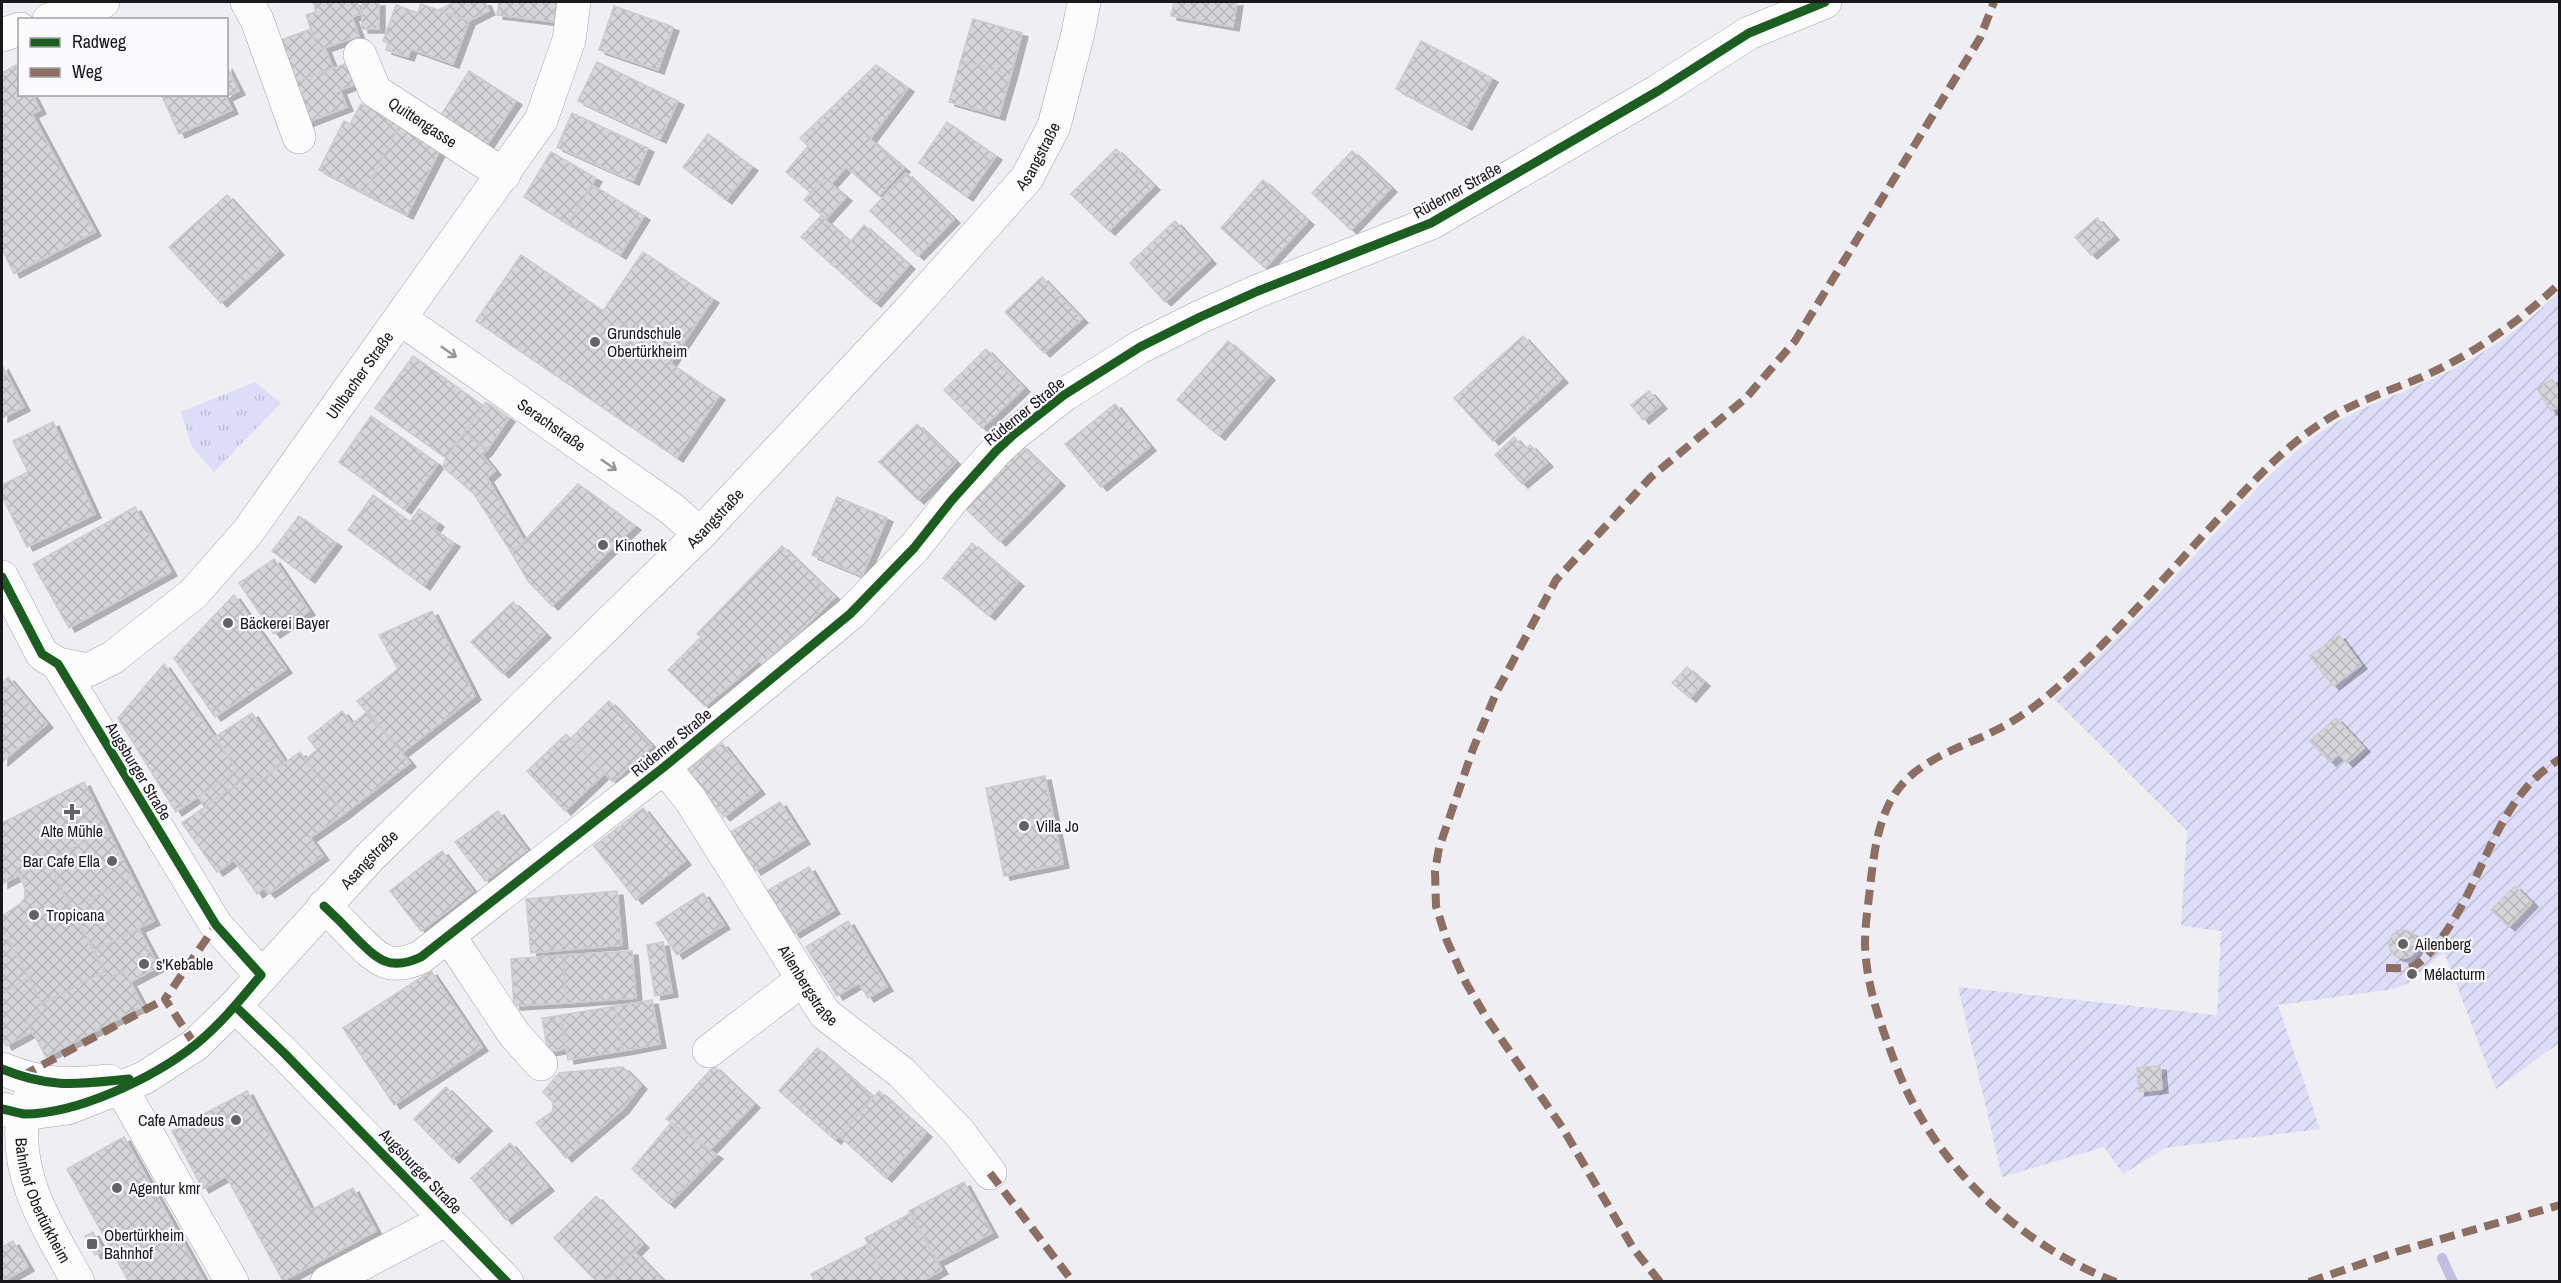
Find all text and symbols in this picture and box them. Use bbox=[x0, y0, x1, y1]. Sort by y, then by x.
legend bbox=[18, 18, 228, 96]
text: Radweg bbox=[72, 29, 127, 54]
text: Weg bbox=[72, 59, 103, 84]
street label: Quittengasse bbox=[384, 92, 461, 153]
street label: Asangstraße bbox=[1010, 118, 1065, 196]
street label: Rüderner Straße bbox=[1409, 157, 1505, 223]
place label: Grundschule Obertürkheim bbox=[607, 322, 687, 362]
street label: Uhlbacher Straße bbox=[321, 327, 398, 423]
marker: Grundschule Obertürkheim bbox=[588, 335, 602, 349]
one-way arrow bbox=[441, 346, 457, 359]
street label: Rüderner Straße bbox=[979, 372, 1069, 450]
street label: Serachstraße bbox=[513, 393, 590, 456]
one-way arrow bbox=[600, 459, 616, 471]
street label: Asangstraße bbox=[681, 483, 748, 553]
place label: Kinothek bbox=[615, 534, 667, 556]
marker: Kinothek bbox=[596, 538, 610, 552]
place label: Bäckerei Bayer bbox=[240, 612, 330, 634]
marker: Bäckerei Bayer bbox=[221, 616, 235, 630]
street label: Rüderner Straße bbox=[626, 703, 716, 781]
street label: Augsburger Straße bbox=[101, 717, 177, 824]
marker: Alte Mühle bbox=[65, 805, 79, 819]
place label: Villa Jo bbox=[1036, 815, 1079, 837]
marker: Villa Jo bbox=[1017, 819, 1031, 833]
place label: Alte Mühle bbox=[40, 820, 103, 842]
street label: Asangstraße bbox=[335, 825, 403, 894]
place label: Bar Cafe Ella bbox=[23, 850, 101, 872]
marker: Bar Cafe Ella bbox=[105, 854, 119, 868]
place label: Tropicana bbox=[46, 904, 105, 926]
marker: Tropicana bbox=[27, 908, 41, 922]
place label: Ailenberg bbox=[2414, 933, 2472, 955]
marker: Ailenberg bbox=[2396, 937, 2410, 951]
street label: Ailenbergstraße bbox=[773, 940, 842, 1031]
place label: s'Kebable bbox=[156, 953, 213, 975]
marker: s'Kebable bbox=[137, 957, 151, 971]
place label: Mélacturm bbox=[2424, 963, 2485, 985]
marker: Mélacturm bbox=[2405, 967, 2419, 981]
place label: Cafe Amadeus bbox=[138, 1109, 224, 1131]
marker: Cafe Amadeus bbox=[229, 1113, 243, 1127]
street label: Augsburger Straße bbox=[374, 1123, 467, 1219]
street label: Bahnhof Obertürkheim bbox=[11, 1137, 76, 1267]
place label: Agentur kmr bbox=[128, 1177, 201, 1199]
marker: Agentur kmr bbox=[110, 1181, 124, 1195]
place label: Obertürkheim Bahnhof bbox=[104, 1224, 184, 1264]
marker: Obertürkheim Bahnhof bbox=[85, 1237, 99, 1251]

